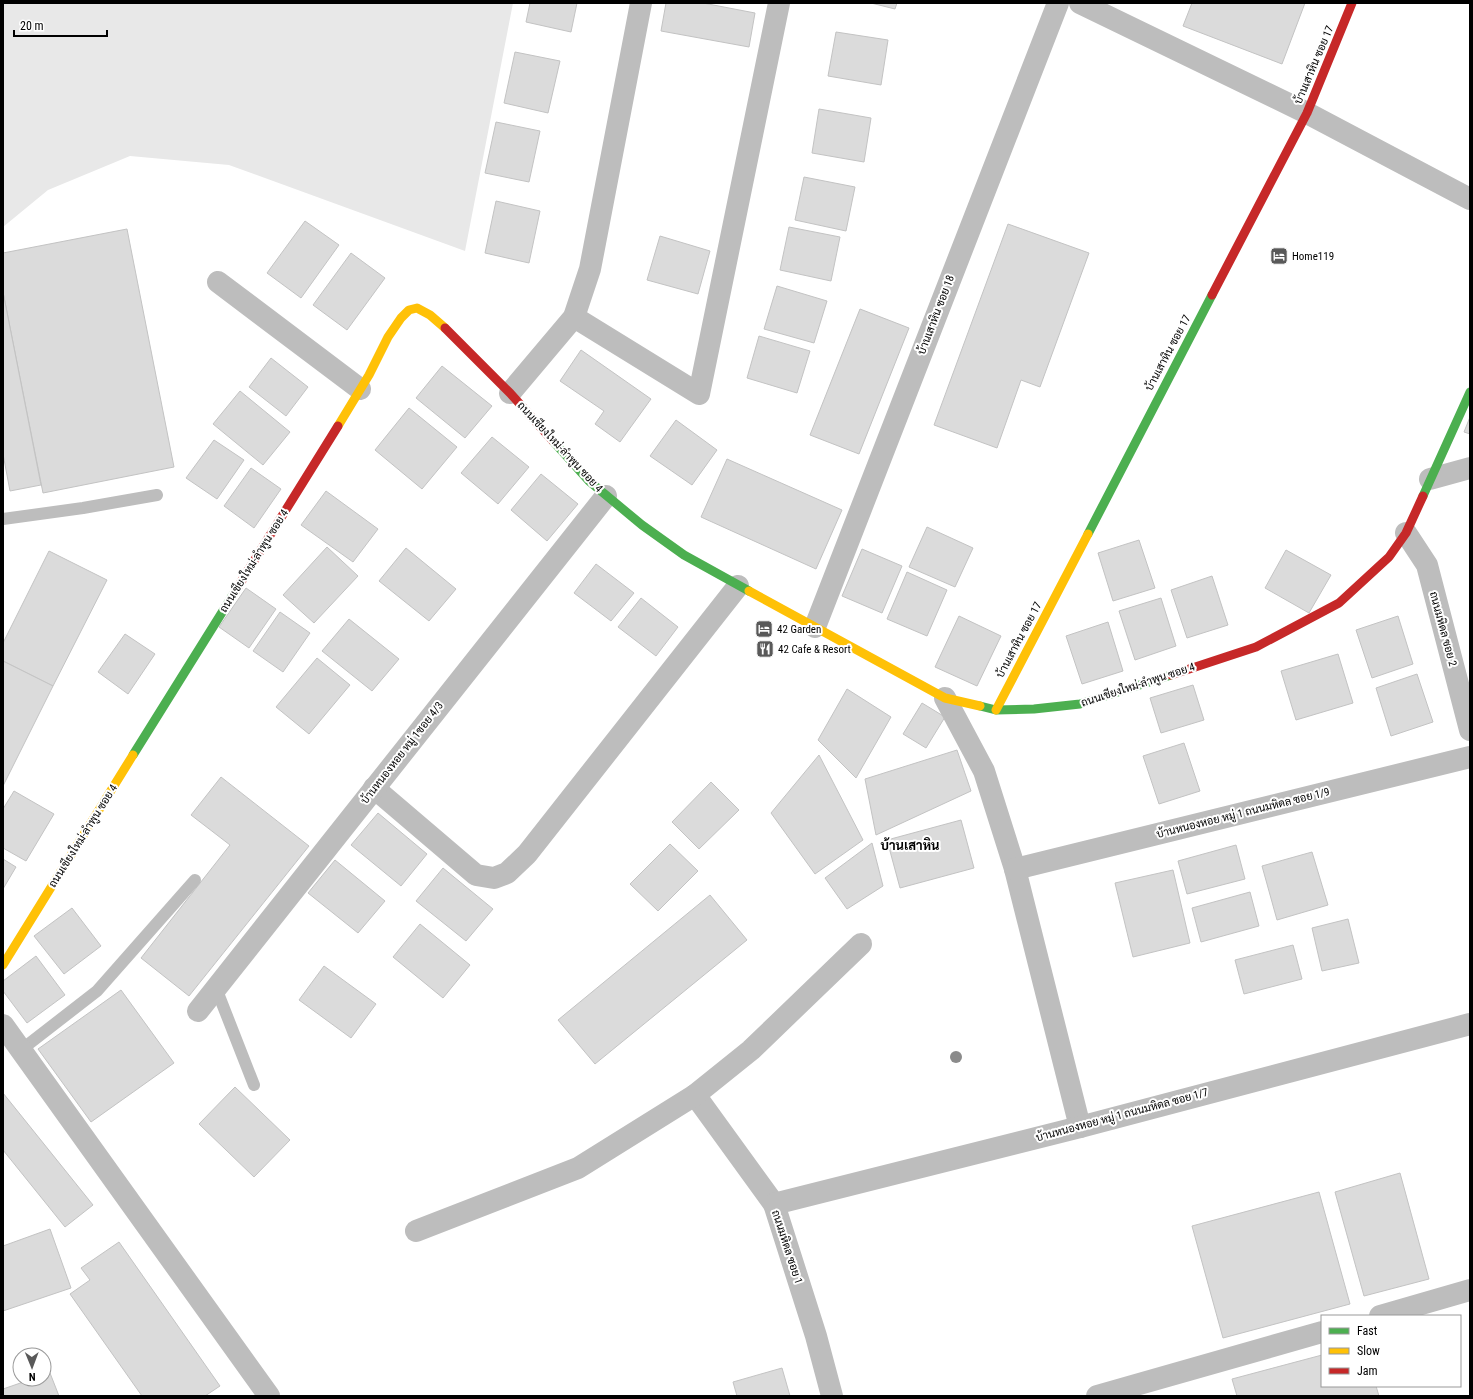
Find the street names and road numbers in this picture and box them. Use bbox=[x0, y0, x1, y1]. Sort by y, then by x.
street label: บ้านเสาหิน ซอย 17 bbox=[1291, 23, 1336, 106]
street label: บ้านเสาหิน ซอย 18 bbox=[914, 273, 957, 357]
street label: บ้านเสาหิน ซอย 17 bbox=[1142, 312, 1193, 393]
street label: ถนนเชียงใหม่-ลำพูน ซอย 4 bbox=[514, 398, 607, 496]
street label: ถนนเชียงใหม่-ลำพูน ซอย 4 bbox=[215, 506, 292, 615]
street label: ถนนมหิดล ซอย 2 bbox=[1427, 590, 1459, 668]
street label: บ้านเสาหิน ซอย 17 bbox=[993, 599, 1044, 680]
street label: ถนนเชียงใหม่-ลำพูน ซอย 4 bbox=[1079, 658, 1197, 711]
street label: บ้านหนองหอย หมู่ 1ซอย 4/3 bbox=[357, 699, 447, 807]
street label: ถนนเชียงใหม่-ลำพูน ซอย 4 bbox=[44, 781, 121, 890]
street label: บ้านหนองหอย หมู่ 1 ถนนมหิดล ซอย 1/9 bbox=[1155, 784, 1331, 842]
street label: บ้านหนองหอย หมู่ 1 ถนนมหิดล ซอย 1/7 bbox=[1034, 1085, 1210, 1145]
street label: ถนนมหิดล ซอย 1 bbox=[769, 1208, 805, 1286]

